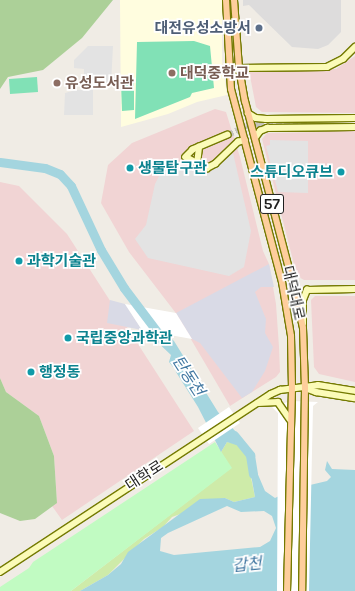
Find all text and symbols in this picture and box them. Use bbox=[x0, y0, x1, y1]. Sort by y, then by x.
place label: 대전유성소방서 bbox=[154, 19, 251, 37]
marker: 대전유성소방서 bbox=[254, 23, 264, 33]
place label: 대덕중학교 bbox=[180, 64, 249, 82]
marker: 대덕중학교 bbox=[167, 68, 177, 78]
place label: 유성도서관 bbox=[65, 74, 134, 92]
marker: 유성도서관 bbox=[52, 78, 62, 88]
place label: 생물탐구관 bbox=[138, 159, 207, 177]
marker: 생물탐구관 bbox=[125, 163, 135, 173]
place label: 스튜디오큐브 bbox=[250, 163, 333, 181]
marker: 스튜디오큐브 bbox=[336, 167, 346, 177]
road number: 57 bbox=[260, 192, 284, 216]
place label: 과학기술관 bbox=[27, 252, 96, 270]
marker: 과학기술관 bbox=[14, 256, 24, 266]
street label: 대덕대로 bbox=[279, 264, 309, 322]
place label: 국립중앙과학관 bbox=[76, 329, 173, 347]
marker: 국립중앙과학관 bbox=[63, 333, 73, 343]
water label: 탄동천 bbox=[168, 352, 208, 400]
place label: 행정동 bbox=[39, 363, 80, 381]
marker: 행정동 bbox=[26, 367, 36, 377]
street label: 대학로 bbox=[122, 456, 166, 494]
water label: 갑천 bbox=[231, 554, 263, 576]

